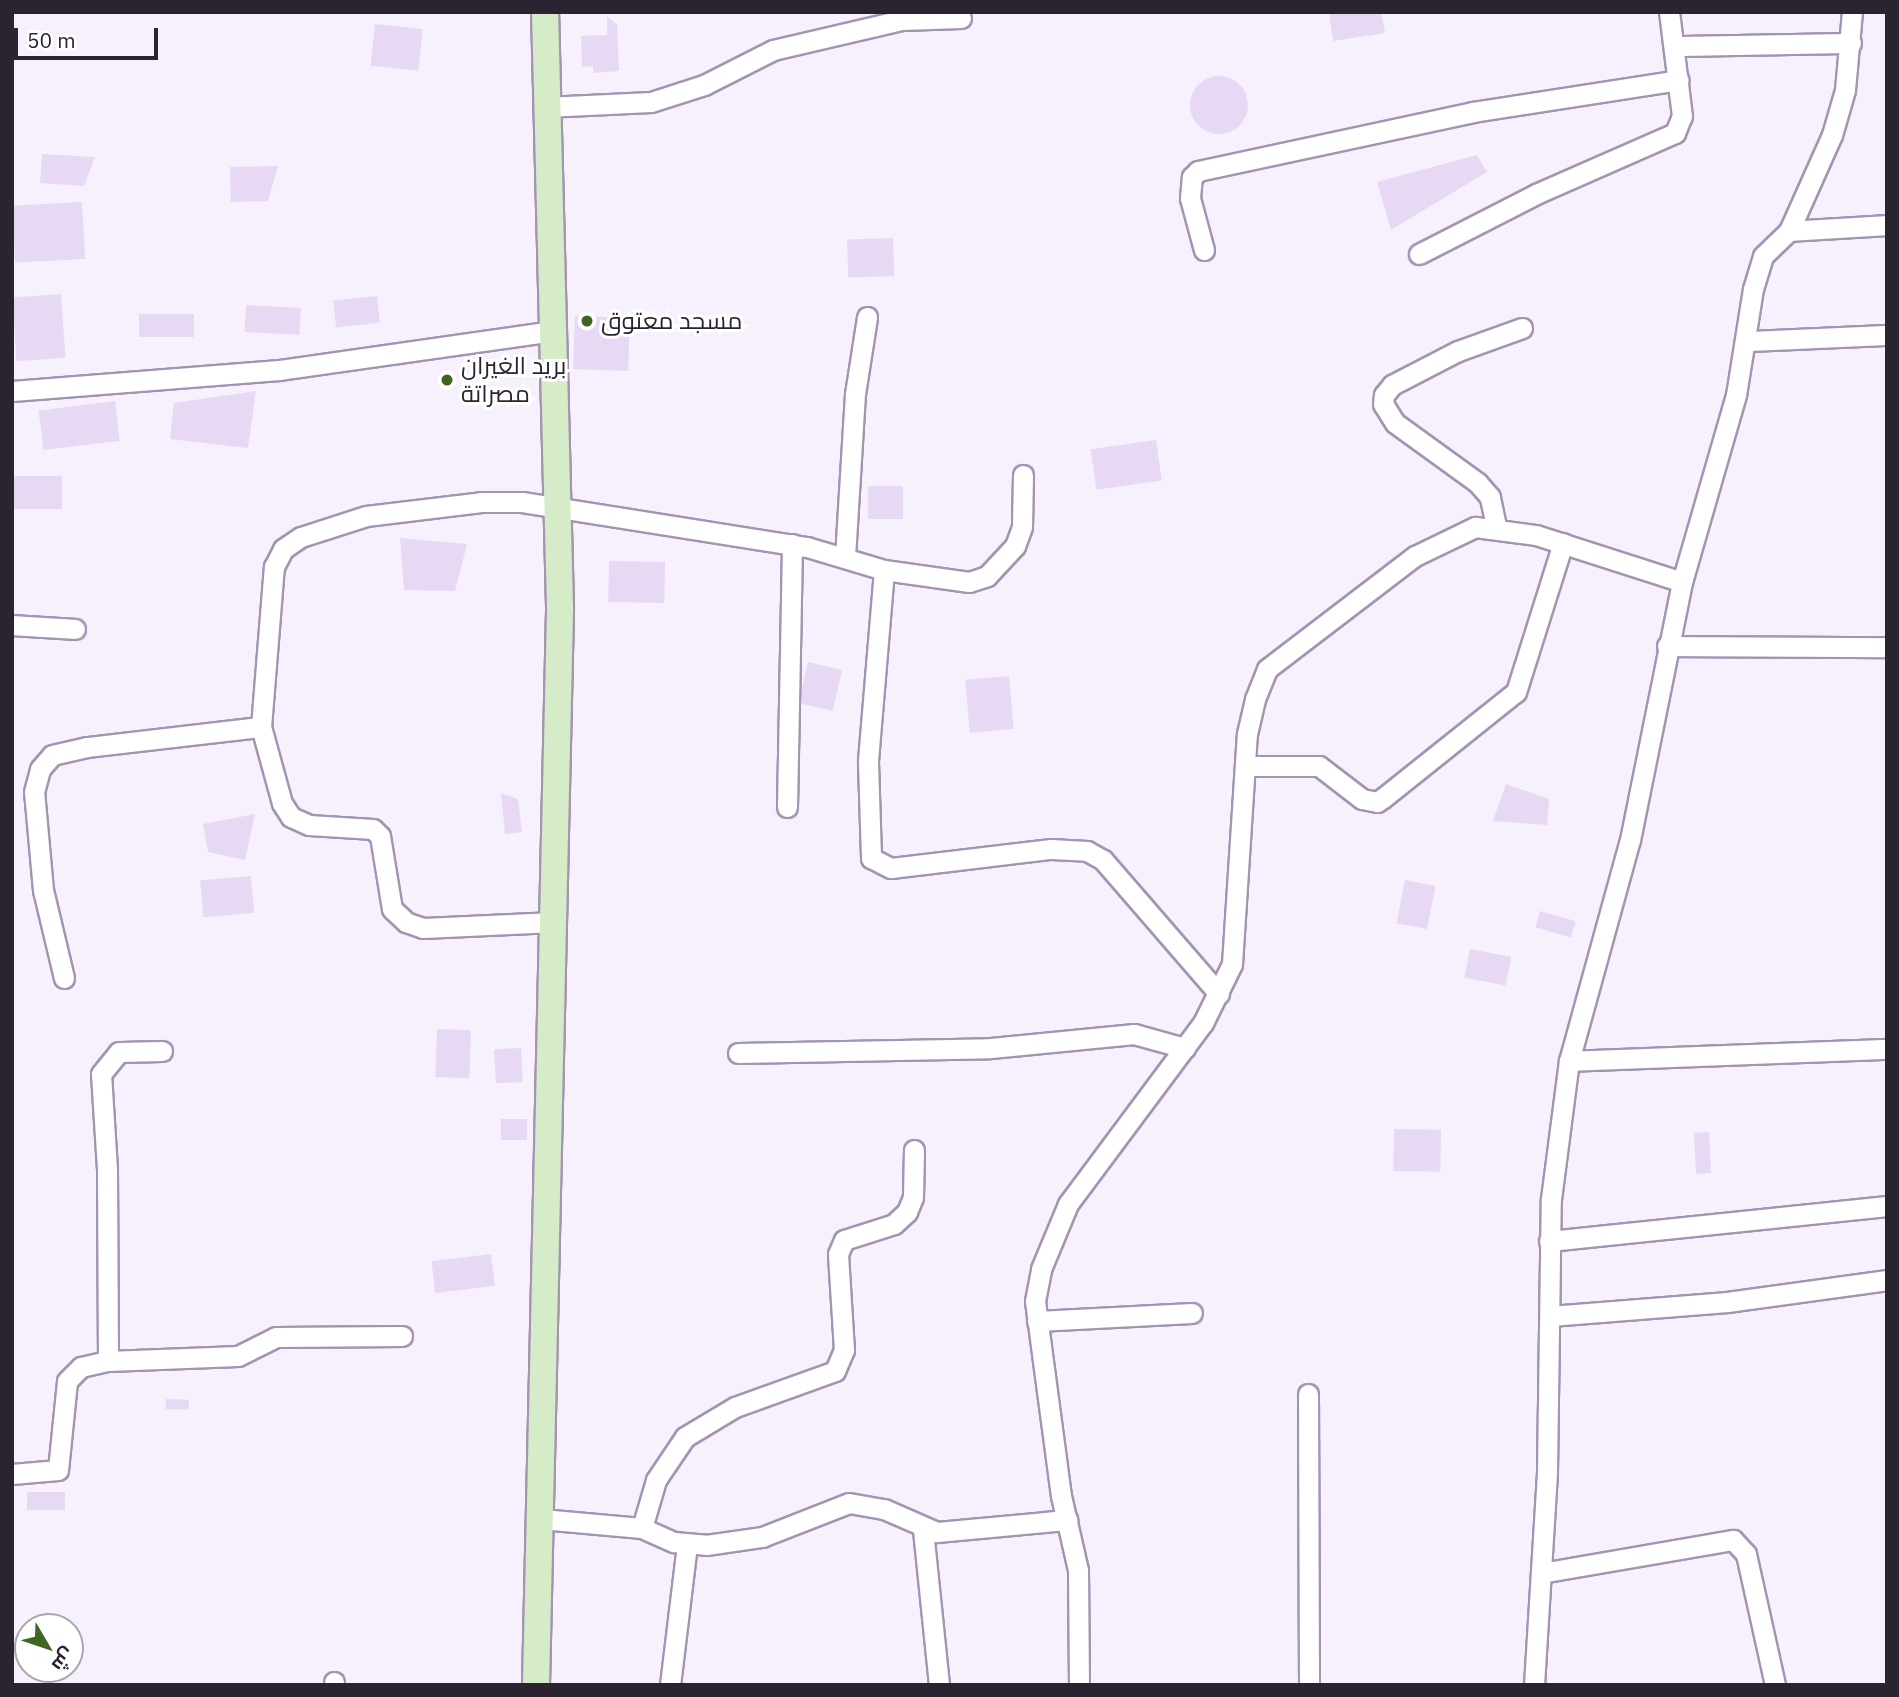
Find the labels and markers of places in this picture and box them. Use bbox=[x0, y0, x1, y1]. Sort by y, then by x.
place label: مسجد معتوق bbox=[601, 307, 742, 335]
marker: مسجد معتوق bbox=[579, 313, 595, 329]
place label: بريد الغيران مصراتة bbox=[461, 352, 566, 408]
marker: بريد الغيران مصراتة bbox=[439, 372, 455, 388]

